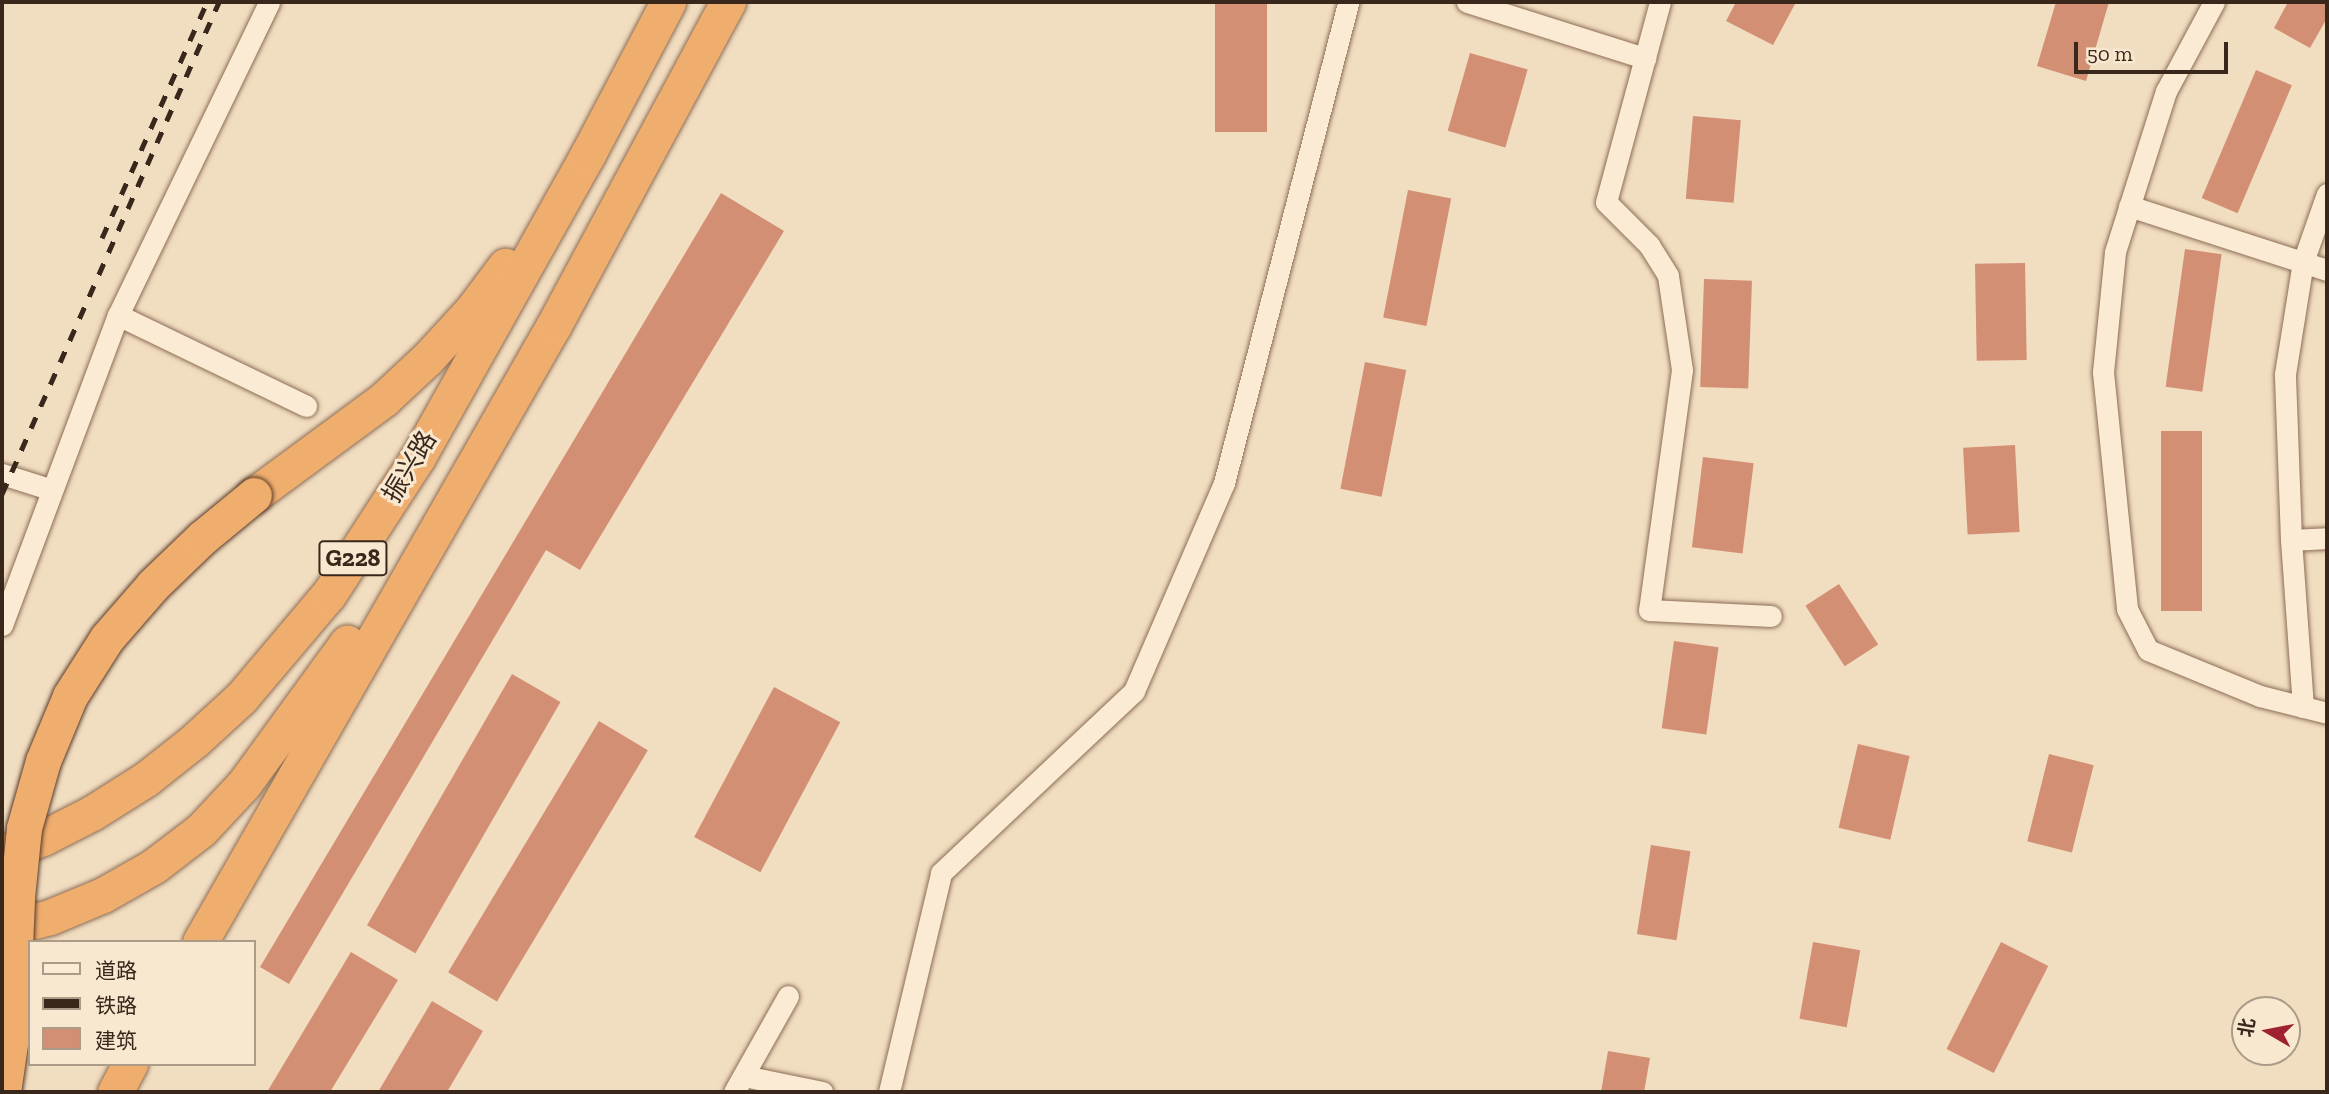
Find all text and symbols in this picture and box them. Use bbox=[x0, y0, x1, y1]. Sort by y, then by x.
scale bar bbox=[2077, 28, 2231, 72]
text: 50 m bbox=[2087, 41, 2133, 66]
street label: 振兴路 bbox=[377, 426, 443, 508]
road number: G228 bbox=[318, 538, 388, 578]
legend bbox=[28, 940, 256, 1066]
text: 道路 bbox=[95, 958, 137, 983]
text: 铁路 bbox=[95, 993, 137, 1018]
north arrow bbox=[2231, 996, 2301, 1066]
text: 北 bbox=[2234, 1016, 2260, 1039]
text: 建筑 bbox=[95, 1028, 137, 1053]

